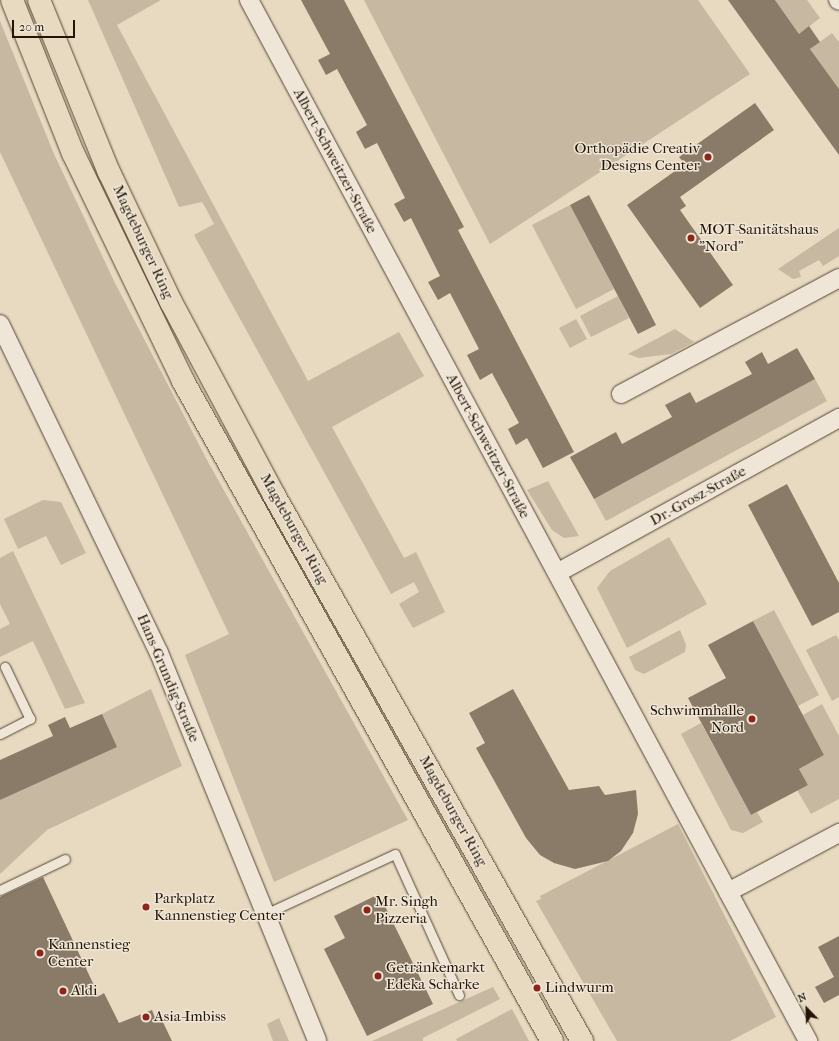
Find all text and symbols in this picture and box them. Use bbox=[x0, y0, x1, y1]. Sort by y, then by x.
scale bar bbox=[14, 12, 77, 38]
text: 20 m bbox=[19, 20, 44, 34]
street label: Albert-Schweitzer-Straße bbox=[289, 85, 381, 237]
place label: Orthopädie Creativ Designs Center bbox=[574, 139, 700, 174]
marker: Orthopädie Creativ Designs Center bbox=[703, 152, 713, 162]
street label: Magdeburger Ring bbox=[109, 182, 177, 302]
place label: MOT-Sanitätshaus "Nord" bbox=[699, 220, 819, 255]
marker: MOT-Sanitätshaus "Nord" bbox=[686, 233, 696, 243]
street label: Albert-Schweitzer-Straße bbox=[442, 370, 534, 522]
street label: Dr.-Grosz-Straße bbox=[647, 462, 749, 530]
street label: Magdeburger Ring bbox=[256, 471, 332, 587]
street label: Hans-Grundig-Straße bbox=[133, 611, 203, 745]
place label: Schwimmhalle Nord bbox=[650, 701, 744, 736]
marker: Schwimmhalle Nord bbox=[747, 714, 757, 724]
street label: Magdeburger Ring bbox=[415, 753, 491, 869]
place label: Parkplatz Kannenstieg Center bbox=[154, 889, 285, 924]
place label: Mr. Singh Pizzeria bbox=[375, 892, 438, 927]
marker: Parkplatz Kannenstieg Center bbox=[141, 902, 151, 912]
marker: Mr. Singh Pizzeria bbox=[362, 905, 372, 915]
place label: Kannenstieg Center bbox=[48, 935, 130, 970]
marker: Kannenstieg Center bbox=[35, 948, 45, 958]
place label: Getränkemarkt Edeka Scharke bbox=[386, 958, 485, 993]
marker: Getränkemarkt Edeka Scharke bbox=[373, 971, 383, 981]
place label: Lindwurm bbox=[545, 979, 614, 997]
place label: Aldi bbox=[71, 982, 97, 1000]
marker: Lindwurm bbox=[532, 983, 542, 993]
marker: Aldi bbox=[58, 986, 68, 996]
north arrow bbox=[787, 989, 827, 1029]
text: N bbox=[796, 990, 808, 1005]
place label: Asia-Imbiss bbox=[154, 1008, 226, 1026]
marker: Asia-Imbiss bbox=[141, 1012, 151, 1022]

